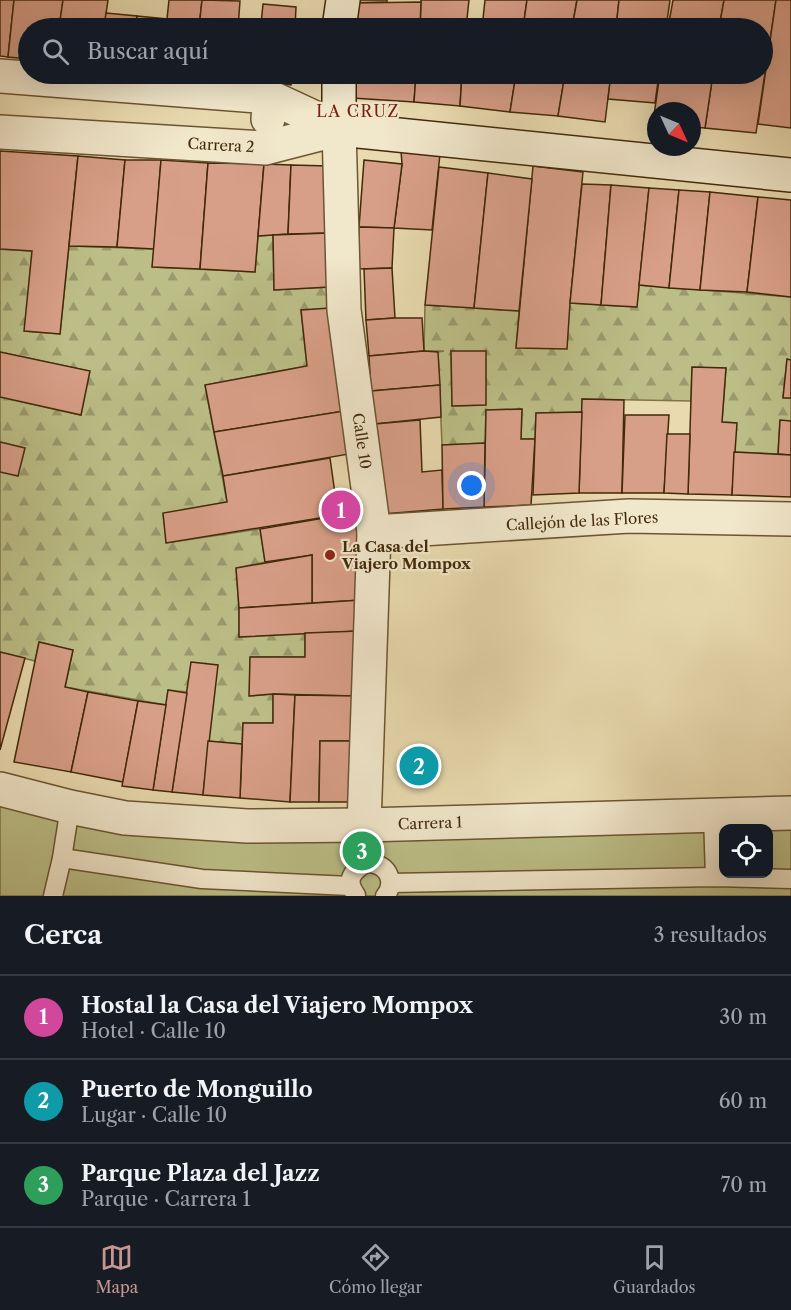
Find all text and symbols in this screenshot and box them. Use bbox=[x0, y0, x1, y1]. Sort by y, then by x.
search box bbox=[18, 18, 773, 84]
icon: search bbox=[39, 35, 72, 68]
text: Buscar aquí bbox=[87, 38, 209, 65]
district label: LA CRUZ bbox=[316, 101, 400, 121]
north arrow bbox=[647, 102, 701, 156]
street label: Carrera 2 bbox=[187, 134, 255, 156]
street label: Calle 10 bbox=[349, 412, 375, 470]
your location bbox=[457, 471, 486, 500]
pin: 1 bbox=[322, 488, 360, 532]
street label: Callejón de las Flores bbox=[505, 508, 659, 534]
place label: La Casa del Viajero Mompox bbox=[341, 537, 471, 573]
marker: La Casa del Viajero Mompox bbox=[323, 548, 337, 562]
pin: 2 bbox=[400, 744, 438, 789]
street label: Carrera 1 bbox=[397, 812, 463, 834]
map controls bbox=[719, 824, 773, 878]
button: locate bbox=[719, 824, 773, 878]
pin: 3 bbox=[342, 828, 382, 874]
text: Cerca bbox=[24, 919, 102, 951]
text: 3 resultados bbox=[654, 923, 767, 947]
text: Hostal la Casa del Viajero Mompox bbox=[81, 992, 473, 1019]
text: 1 bbox=[39, 1005, 48, 1029]
text: 30 m bbox=[719, 1005, 767, 1029]
text: Hotel · Calle 10 bbox=[81, 1019, 226, 1043]
text: Puerto de Monguillo bbox=[81, 1076, 313, 1103]
text: 2 bbox=[38, 1089, 49, 1113]
text: 60 m bbox=[719, 1089, 767, 1113]
text: Lugar · Calle 10 bbox=[81, 1103, 227, 1127]
text: Parque Plaza del Jazz bbox=[81, 1160, 320, 1187]
text: 3 bbox=[38, 1173, 49, 1197]
text: 70 m bbox=[721, 1173, 767, 1197]
text: Parque · Carrera 1 bbox=[81, 1187, 251, 1211]
tab: Mapa bbox=[95, 1241, 138, 1297]
tab: Cómo llegar bbox=[329, 1241, 422, 1297]
tab: Guardados bbox=[613, 1241, 696, 1297]

